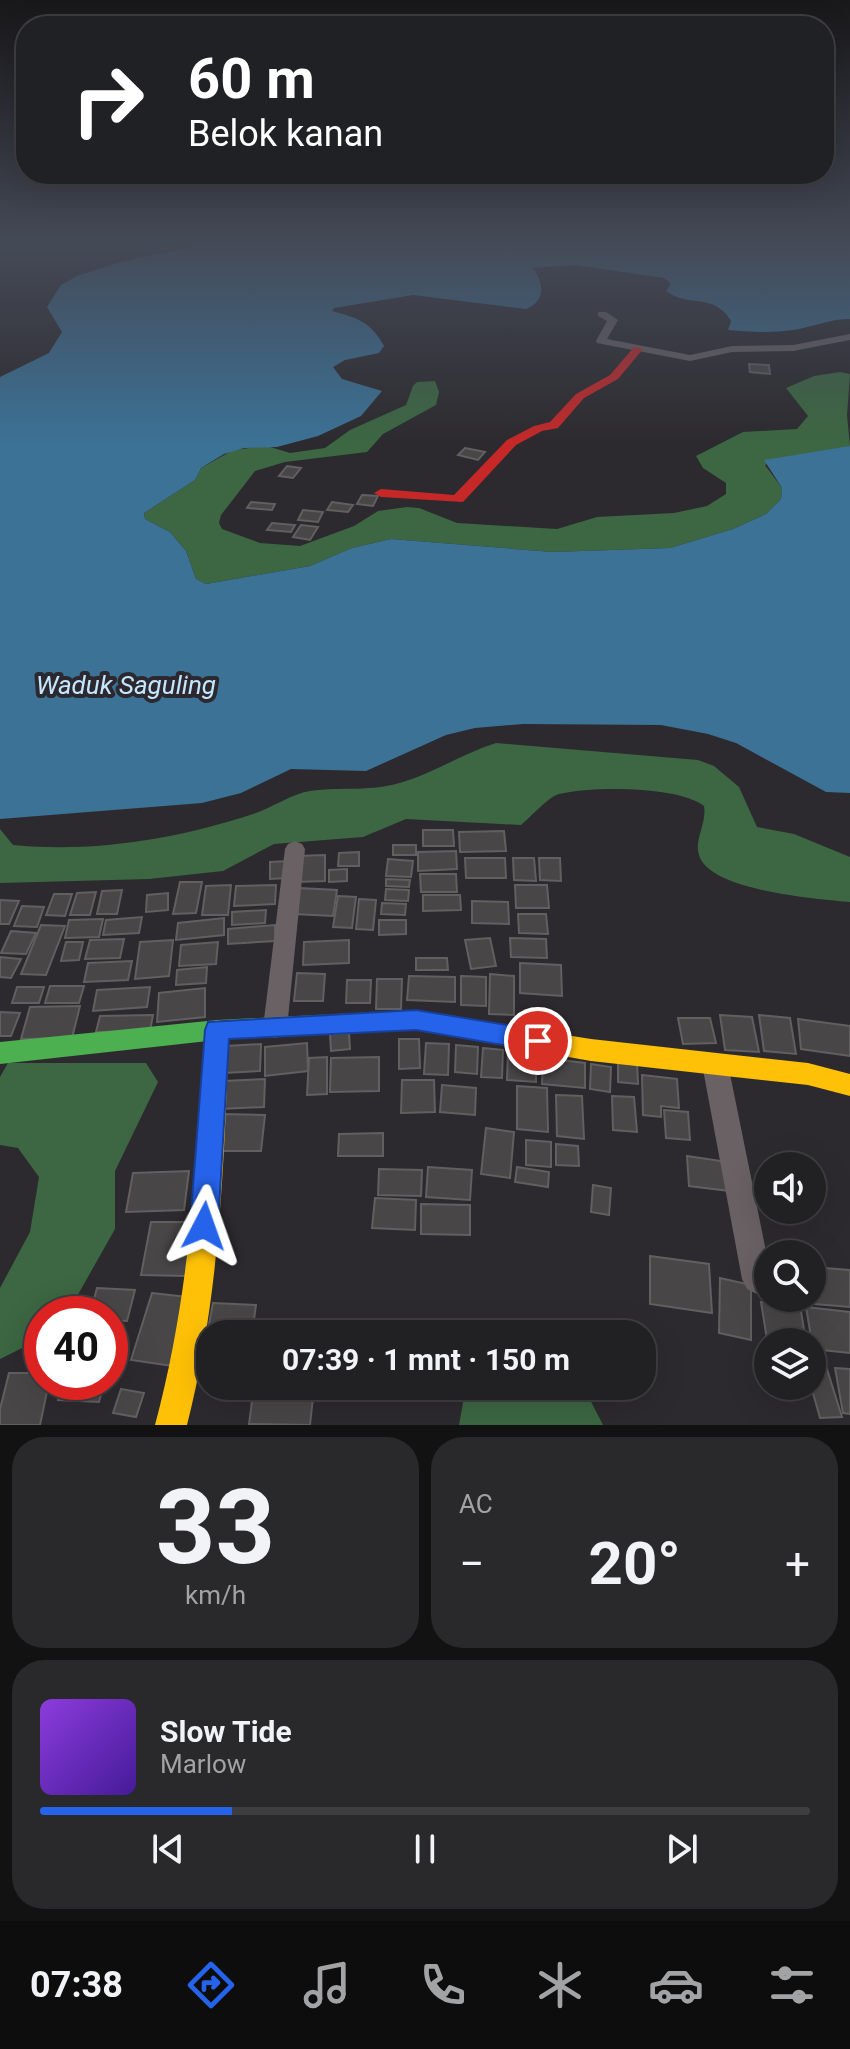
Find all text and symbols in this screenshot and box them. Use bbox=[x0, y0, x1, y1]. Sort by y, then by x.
text: 60 m bbox=[188, 46, 315, 112]
icon: right bbox=[56, 48, 160, 152]
text: Belok kanan bbox=[188, 113, 383, 155]
water label: Waduk Saguling bbox=[36, 670, 216, 700]
pin bbox=[504, 1007, 572, 1075]
icon: arrive bbox=[516, 1019, 560, 1063]
map controls bbox=[754, 1152, 826, 1400]
button: sound bbox=[754, 1152, 826, 1224]
position arrow bbox=[162, 1184, 246, 1268]
button: search bbox=[754, 1240, 826, 1312]
speed limit sign: 40 bbox=[24, 1296, 128, 1400]
button: layers bbox=[754, 1328, 826, 1400]
text: 07:39 · 1 mnt · 150 m bbox=[282, 1342, 570, 1377]
text: 33 bbox=[156, 1467, 275, 1588]
text: AC bbox=[459, 1489, 493, 1519]
text: 20° bbox=[588, 1528, 681, 1599]
text: − bbox=[459, 1538, 484, 1590]
text: + bbox=[785, 1538, 810, 1590]
text: km/h bbox=[185, 1580, 246, 1610]
text: Slow Tide bbox=[160, 1714, 292, 1749]
text: Marlow bbox=[160, 1749, 246, 1779]
icon: previous bbox=[146, 1827, 190, 1871]
icon: pause bbox=[403, 1827, 447, 1871]
icon: next bbox=[660, 1827, 704, 1871]
icon: directions bbox=[183, 1957, 239, 2013]
icon: music bbox=[299, 1957, 355, 2013]
icon: phone bbox=[415, 1957, 471, 2013]
icon: climate bbox=[532, 1957, 588, 2013]
icon: car bbox=[648, 1957, 704, 2013]
icon: filters bbox=[764, 1957, 820, 2013]
text: 07:38 bbox=[30, 1964, 123, 2006]

